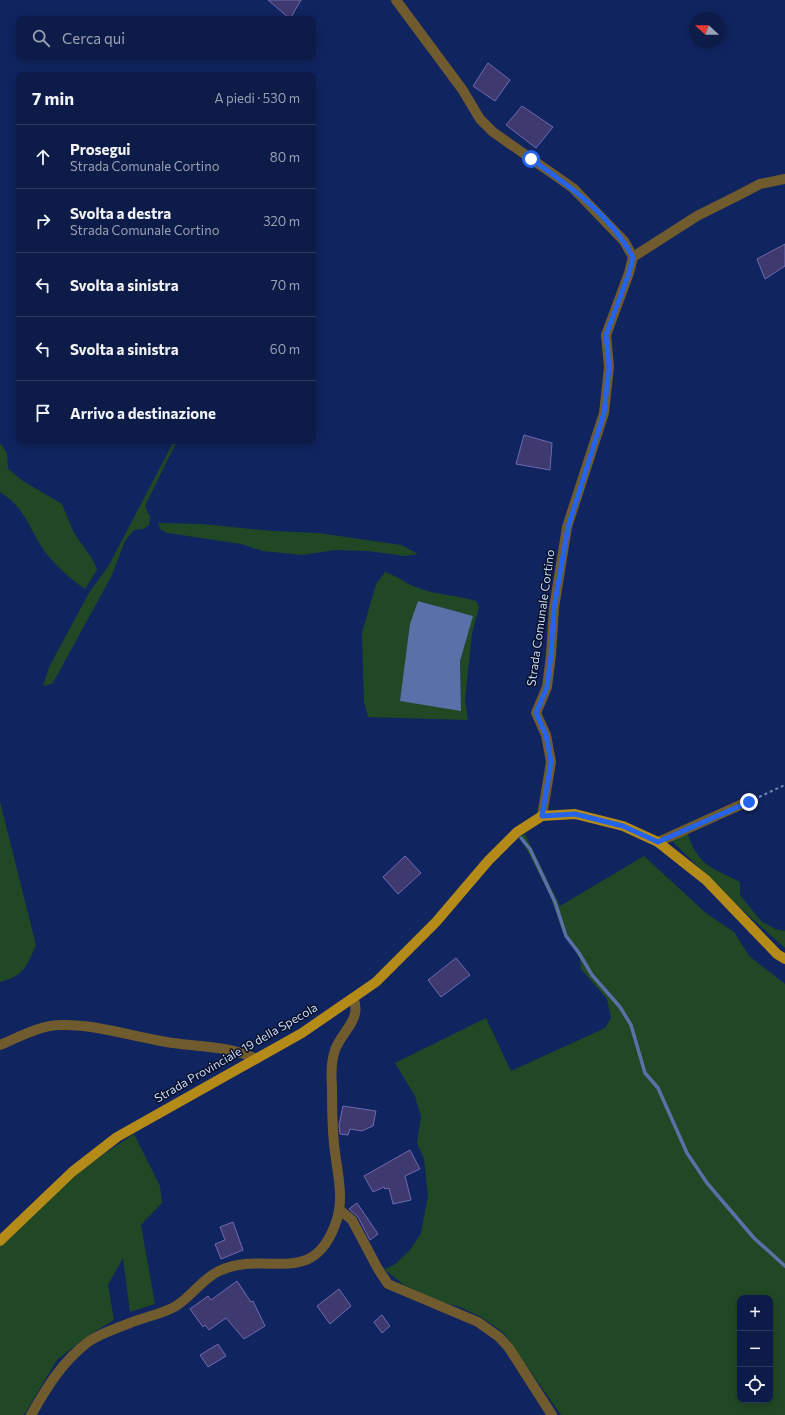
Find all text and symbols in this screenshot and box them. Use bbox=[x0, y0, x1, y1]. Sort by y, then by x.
north arrow bbox=[689, 12, 725, 48]
search box bbox=[16, 16, 316, 60]
icon: search bbox=[30, 27, 52, 49]
text: Cerca qui bbox=[62, 29, 125, 47]
text: 7 min bbox=[32, 88, 74, 109]
text: A piedi · 530 m bbox=[215, 90, 300, 106]
text: Prosegui bbox=[70, 140, 130, 158]
icon: ahead bbox=[32, 146, 54, 168]
text: 80 m bbox=[270, 149, 300, 165]
route start bbox=[522, 150, 540, 168]
text: Strada Comunale Cortino bbox=[70, 158, 219, 174]
text: Svolta a destra bbox=[70, 204, 171, 222]
icon: right bbox=[32, 210, 54, 232]
text: 320 m bbox=[263, 213, 300, 229]
text: Strada Comunale Cortino bbox=[70, 222, 219, 238]
icon: left bbox=[32, 274, 54, 296]
text: Svolta a sinistra bbox=[70, 276, 179, 294]
text: 70 m bbox=[271, 277, 300, 293]
icon: left bbox=[32, 338, 54, 360]
text: Svolta a sinistra bbox=[70, 340, 179, 358]
text: 60 m bbox=[270, 341, 300, 357]
icon: arrive bbox=[32, 402, 54, 424]
text: Arrivo a destinazione bbox=[70, 404, 216, 422]
street label: Strada Comunale Cortino bbox=[523, 549, 557, 687]
route end bbox=[740, 793, 758, 811]
street label: Strada Provinciale 19 della Specola bbox=[151, 1000, 320, 1105]
map controls bbox=[737, 1295, 773, 1403]
button: + bbox=[737, 1295, 773, 1331]
button: − bbox=[737, 1331, 773, 1367]
button: locate bbox=[737, 1367, 773, 1403]

